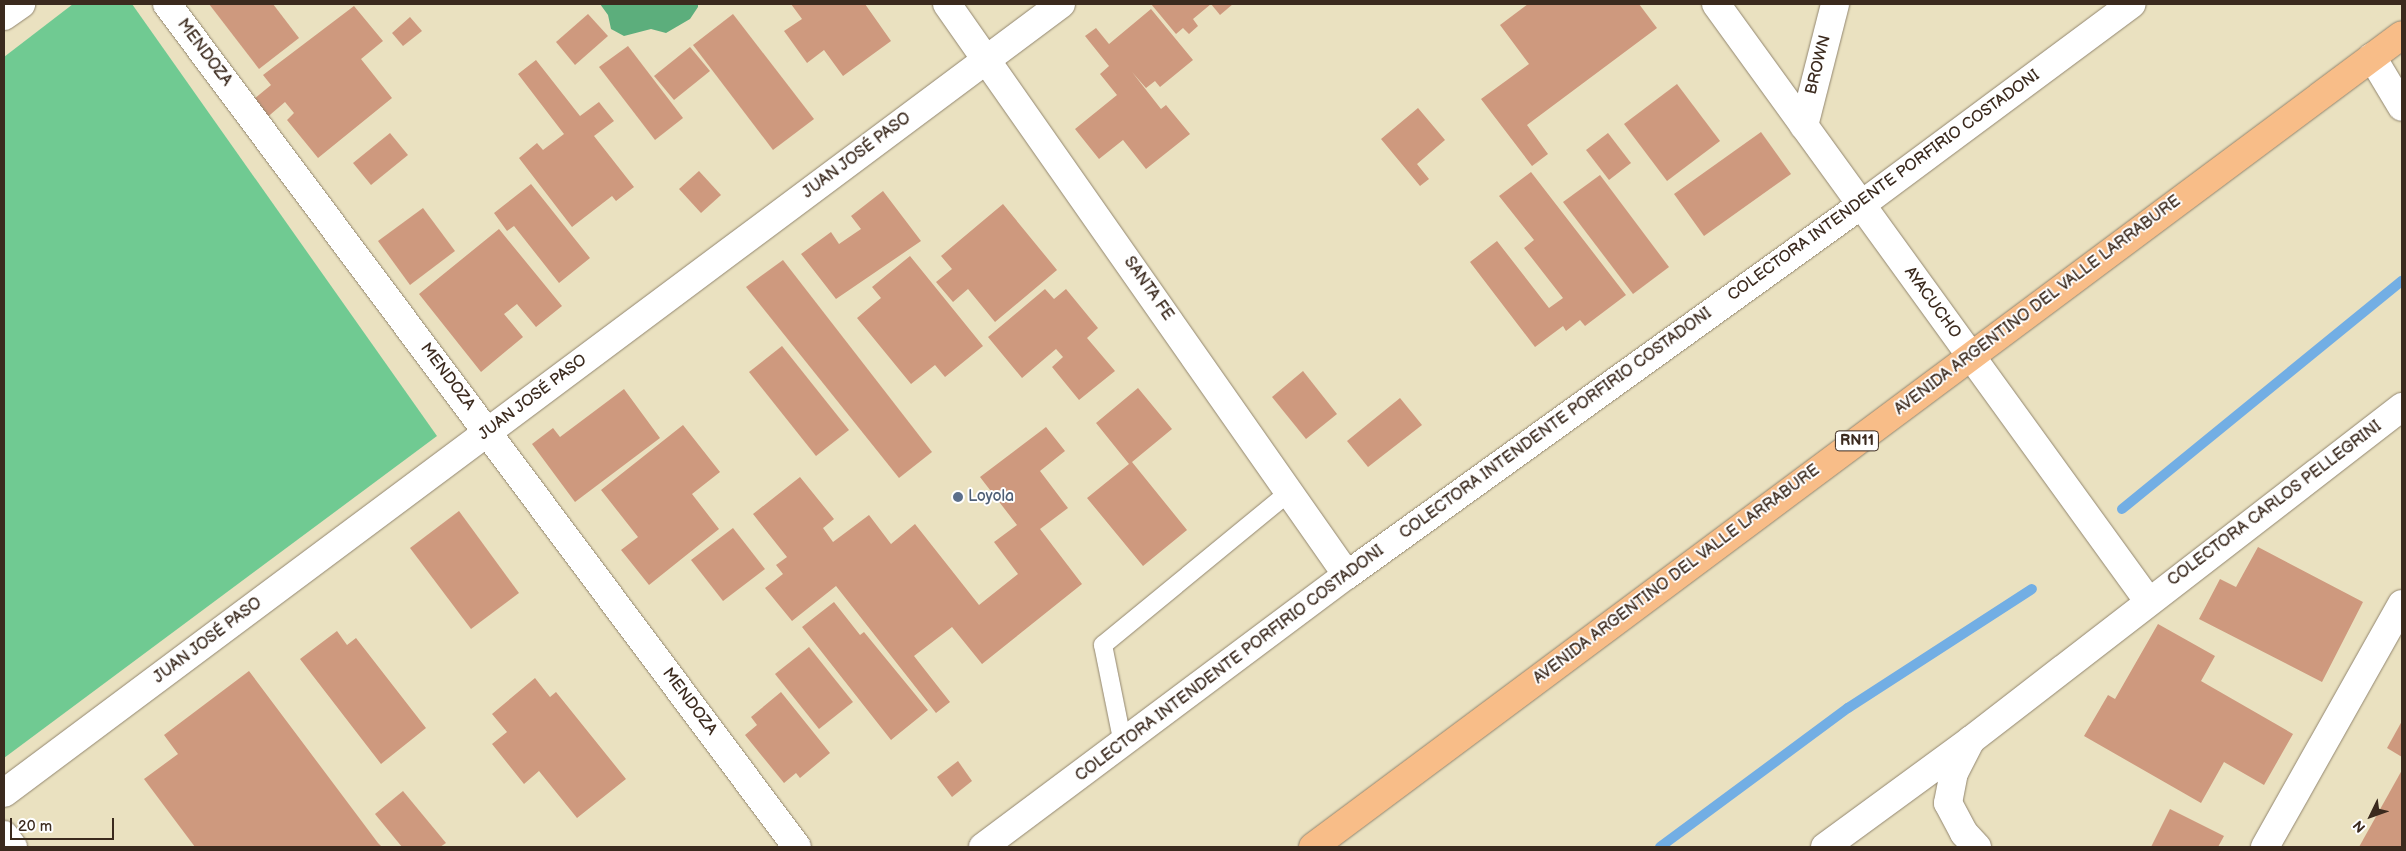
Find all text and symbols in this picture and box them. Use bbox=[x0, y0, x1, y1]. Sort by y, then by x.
street label: MENDOZA bbox=[173, 16, 235, 90]
street label: BROWN bbox=[1802, 33, 1836, 97]
street label: COLECTORA INTENDENTE PORFIRIO COSTADONI bbox=[1724, 66, 2044, 306]
street label: JUAN JOSÉ PASO bbox=[799, 109, 915, 203]
street label: AVENIDA ARGENTINO DEL VALLE LARRABURE bbox=[1891, 192, 2185, 420]
street label: SANTA FE bbox=[1119, 253, 1177, 325]
street label: AYACUCHO bbox=[1900, 263, 1964, 343]
street label: COLECTORA INTENDENTE PORFIRIO COSTADONI bbox=[1396, 304, 1716, 544]
street label: MENDOZA bbox=[416, 340, 478, 414]
street label: JUAN JOSÉ PASO bbox=[475, 351, 591, 445]
street label: COLECTORA CARLOS PELLEGRINI bbox=[2164, 417, 2386, 591]
road number: RN11 bbox=[1834, 428, 1880, 454]
street label: AVENIDA ARGENTINO DEL VALLE LARRABURE bbox=[1530, 461, 1824, 689]
place label: Loyola bbox=[968, 487, 1014, 507]
marker: Loyola bbox=[952, 491, 964, 503]
street label: COLECTORA INTENDENTE PORFIRIO COSTADONI bbox=[1072, 542, 1388, 786]
street label: JUAN JOSÉ PASO bbox=[150, 594, 266, 688]
street label: MENDOZA bbox=[658, 665, 720, 739]
north arrow bbox=[2346, 791, 2396, 841]
scale bar bbox=[12, 808, 116, 840]
text: 20 m bbox=[18, 817, 52, 836]
text: N bbox=[2350, 817, 2369, 836]

